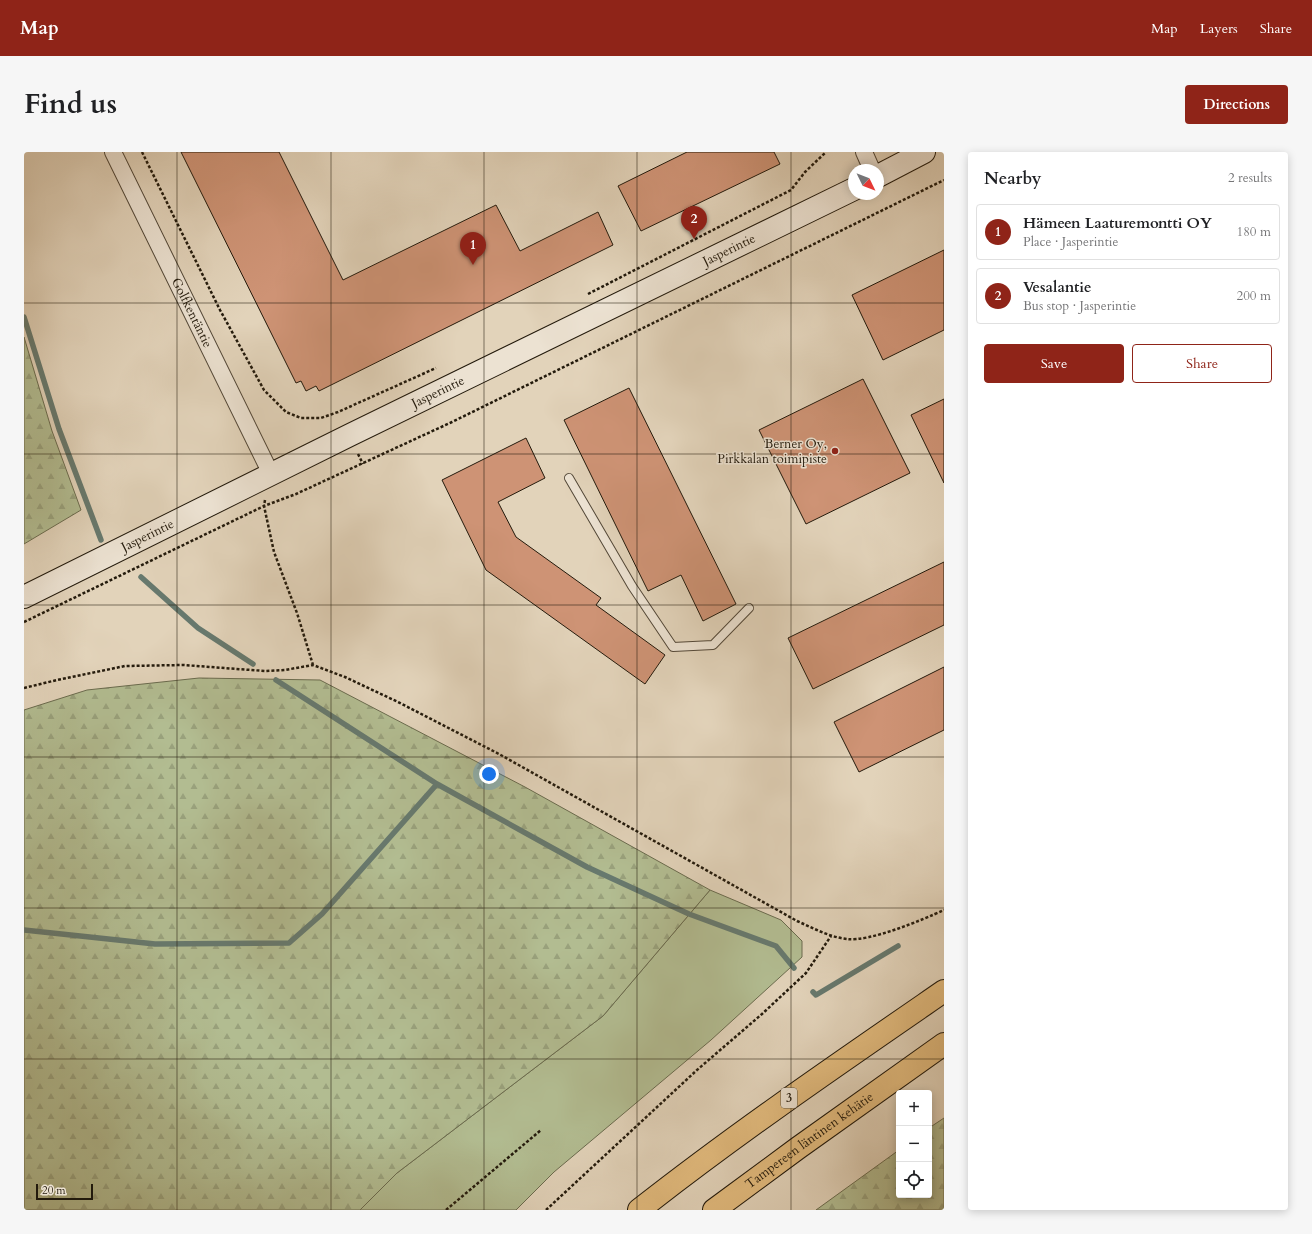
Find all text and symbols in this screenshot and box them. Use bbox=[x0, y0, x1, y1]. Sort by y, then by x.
text: Map bbox=[20, 15, 59, 41]
text: Map bbox=[1151, 19, 1178, 38]
text: Layers bbox=[1200, 19, 1238, 38]
text: Share bbox=[1260, 19, 1292, 38]
text: Find us bbox=[24, 85, 117, 123]
button: Directions bbox=[1185, 85, 1288, 124]
north arrow bbox=[848, 164, 884, 200]
text: Nearby bbox=[984, 167, 1041, 190]
text: 2 results bbox=[1228, 169, 1272, 187]
pin: 2 bbox=[681, 206, 707, 239]
text: Hämeen Laaturemontti OY bbox=[1023, 213, 1212, 233]
text: 1 bbox=[995, 223, 1001, 241]
text: 180 m bbox=[1237, 223, 1271, 241]
street label: Jasperintie bbox=[698, 229, 759, 271]
pin: 1 bbox=[460, 232, 486, 265]
text: Place · Jasperintie bbox=[1023, 233, 1118, 251]
street label: Golfkentäntie bbox=[167, 275, 217, 351]
text: Vesalantie bbox=[1023, 277, 1091, 297]
text: 2 bbox=[995, 287, 1001, 305]
text: 200 m bbox=[1237, 287, 1271, 305]
text: Bus stop · Jasperintie bbox=[1023, 297, 1136, 315]
button: Save bbox=[984, 344, 1124, 383]
button: Share bbox=[1132, 344, 1272, 383]
street label: Jasperintie bbox=[407, 371, 468, 413]
place label: Berner Oy, Pirkkalan toimipiste bbox=[717, 435, 827, 468]
marker: Berner Oy, Pirkkalan toimipiste bbox=[830, 446, 840, 456]
street label: Jasperintie bbox=[116, 515, 177, 557]
your location bbox=[479, 764, 499, 784]
street label: Tampereen läntinen kehätie bbox=[742, 1088, 877, 1193]
road number: 3 bbox=[781, 1088, 797, 1108]
map controls bbox=[896, 1090, 932, 1198]
button: + bbox=[896, 1090, 932, 1126]
button: − bbox=[896, 1126, 932, 1162]
button: locate bbox=[896, 1162, 932, 1198]
scale bar bbox=[36, 1182, 93, 1201]
text: 20 m bbox=[42, 1183, 66, 1198]

